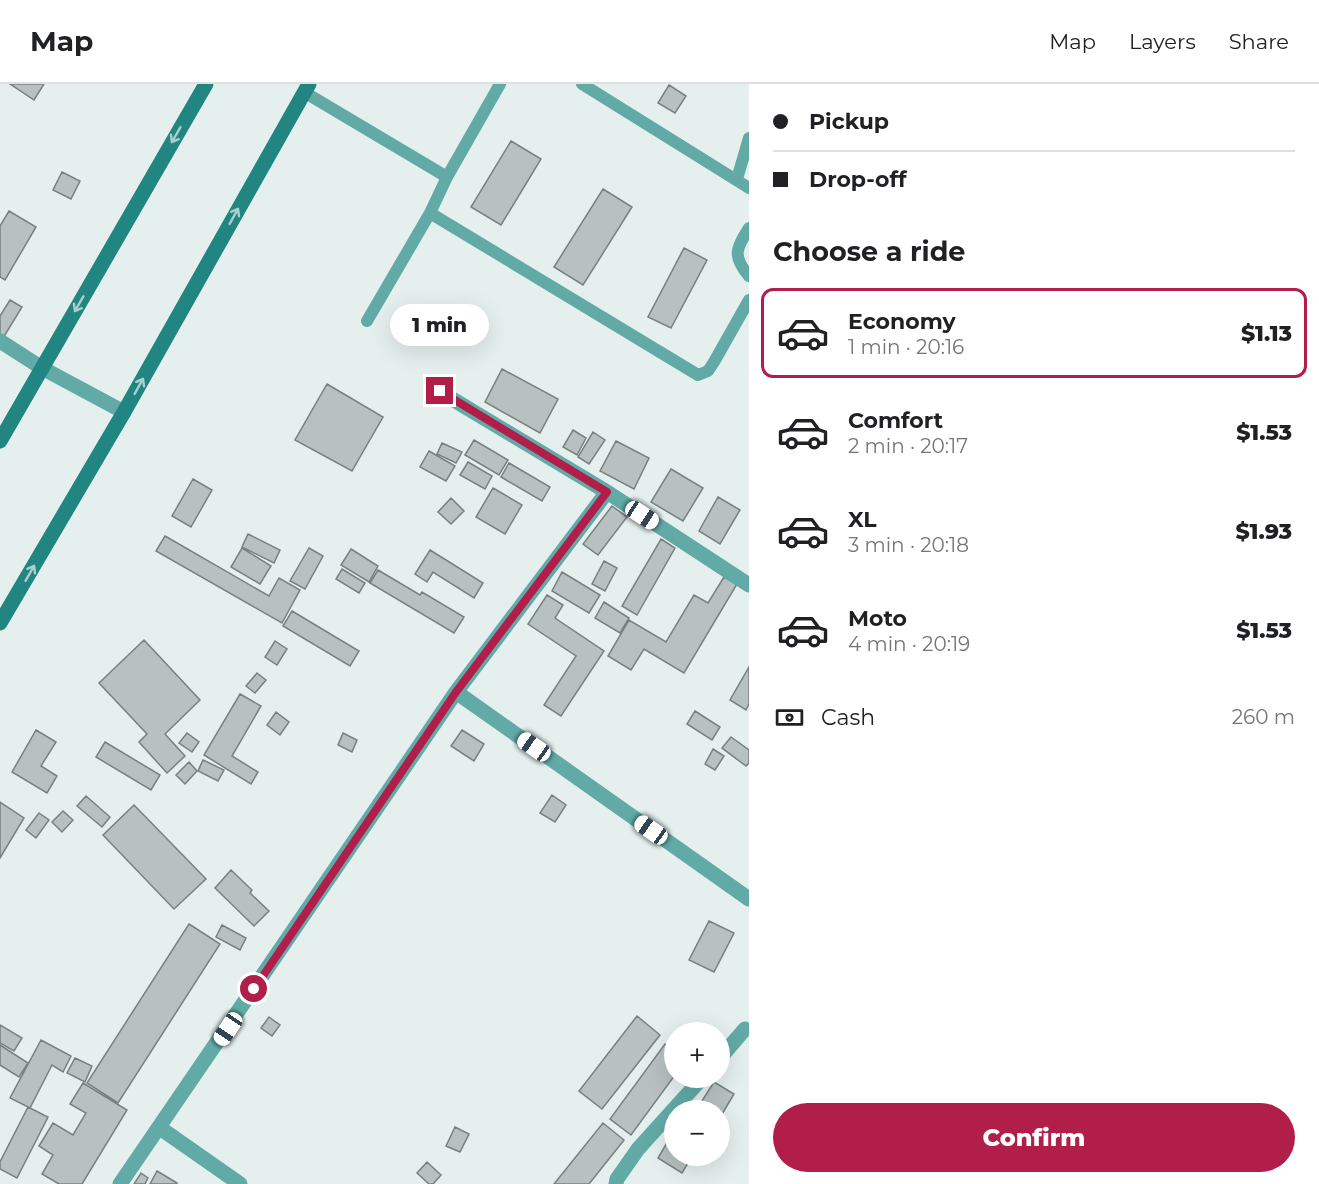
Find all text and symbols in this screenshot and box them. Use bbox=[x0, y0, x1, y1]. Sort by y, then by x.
text: Map bbox=[30, 24, 93, 58]
text: Map bbox=[1049, 29, 1096, 54]
text: Layers bbox=[1129, 29, 1196, 54]
text: Share bbox=[1229, 29, 1289, 54]
text: Pickup bbox=[809, 108, 889, 135]
one-way arrow bbox=[170, 126, 182, 143]
text: Drop-off bbox=[809, 166, 907, 193]
one-way arrow bbox=[228, 208, 240, 225]
text: Choose a ride bbox=[773, 235, 965, 268]
one-way arrow bbox=[73, 295, 85, 312]
callout: 1 min bbox=[390, 304, 490, 346]
icon: car bbox=[776, 306, 830, 360]
text: Economy bbox=[848, 308, 956, 335]
text: 1 min bbox=[412, 313, 467, 337]
text: $1.13 bbox=[1241, 320, 1292, 347]
text: 1 min · 20:16 bbox=[848, 335, 964, 359]
route end bbox=[426, 377, 453, 404]
one-way arrow bbox=[133, 378, 145, 395]
icon: car bbox=[776, 405, 830, 459]
text: Comfort bbox=[848, 407, 943, 434]
text: $1.53 bbox=[1236, 419, 1292, 446]
text: 2 min · 20:17 bbox=[848, 434, 968, 458]
car bbox=[622, 498, 662, 532]
icon: car bbox=[776, 504, 830, 558]
text: XL bbox=[848, 506, 877, 533]
text: $1.93 bbox=[1236, 518, 1292, 545]
text: 3 min · 20:18 bbox=[848, 533, 969, 557]
one-way arrow bbox=[24, 565, 36, 582]
icon: car bbox=[776, 603, 830, 657]
text: Moto bbox=[848, 605, 907, 632]
text: $1.53 bbox=[1236, 617, 1292, 644]
text: 4 min · 20:19 bbox=[848, 632, 970, 656]
icon: cash bbox=[773, 701, 806, 734]
text: Cash bbox=[821, 704, 875, 731]
text: 260 m bbox=[1232, 705, 1295, 729]
car bbox=[514, 729, 554, 765]
car bbox=[631, 812, 671, 848]
route start bbox=[240, 975, 267, 1002]
car bbox=[210, 1009, 246, 1049]
map controls bbox=[664, 1022, 730, 1166]
button: + bbox=[664, 1022, 730, 1088]
button: − bbox=[664, 1100, 730, 1166]
button: Confirm bbox=[773, 1103, 1295, 1172]

